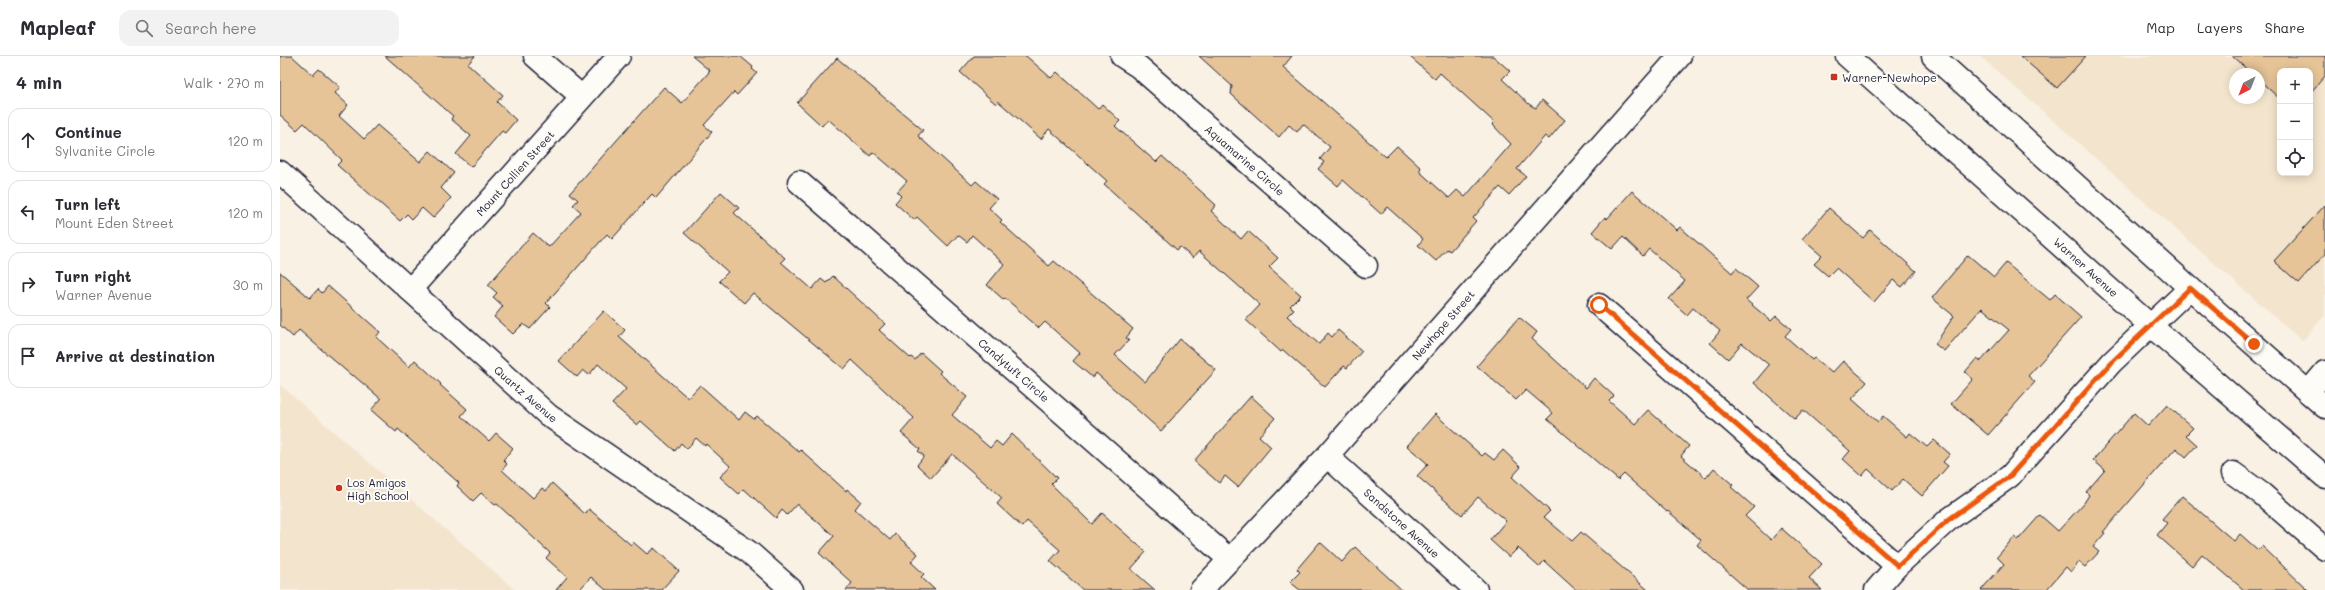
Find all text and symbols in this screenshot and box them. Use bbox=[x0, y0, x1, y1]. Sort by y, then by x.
search box bbox=[119, 10, 399, 46]
text: Mapleaf bbox=[20, 15, 95, 40]
icon: search bbox=[133, 17, 155, 39]
text: Search here bbox=[165, 18, 257, 38]
text: Map bbox=[2146, 18, 2175, 37]
text: Layers bbox=[2197, 18, 2243, 37]
text: Share bbox=[2265, 18, 2305, 37]
north arrow bbox=[2229, 68, 2265, 104]
map controls bbox=[2277, 68, 2313, 176]
button: + bbox=[2277, 68, 2313, 104]
place label: Warner-Newhope bbox=[1842, 70, 1937, 85]
text: 4 min bbox=[16, 71, 62, 93]
marker: Warner-Newhope bbox=[1829, 72, 1839, 82]
text: Walk · 270 m bbox=[183, 74, 264, 91]
button: − bbox=[2277, 104, 2313, 140]
street label: Aquamarine Circle bbox=[1202, 121, 1288, 199]
text: Continue bbox=[55, 122, 122, 142]
street label: Mount Collien Street bbox=[472, 127, 558, 219]
icon: ahead bbox=[17, 129, 39, 151]
text: 120 m bbox=[227, 132, 263, 149]
button: locate bbox=[2277, 140, 2313, 176]
text: Sylvanite Circle bbox=[55, 142, 155, 159]
text: Turn left bbox=[55, 194, 120, 214]
icon: left bbox=[17, 201, 39, 223]
text: 120 m bbox=[227, 204, 263, 221]
text: Mount Eden Street bbox=[55, 214, 174, 231]
street label: Warner Avenue bbox=[2050, 234, 2122, 300]
text: Turn right bbox=[55, 266, 132, 286]
icon: right bbox=[17, 273, 39, 295]
text: 30 m bbox=[233, 276, 263, 293]
text: Warner Avenue bbox=[55, 286, 152, 303]
street label: Newhope Street bbox=[1408, 287, 1478, 363]
route start bbox=[1590, 296, 1608, 314]
street label: Candytuft Circle bbox=[975, 335, 1053, 405]
route end bbox=[2245, 335, 2263, 353]
icon: arrive bbox=[17, 345, 39, 367]
text: Arrive at destination bbox=[55, 346, 215, 366]
street label: Quartz Avenue bbox=[491, 362, 561, 426]
place label: Los Amigos High School bbox=[347, 475, 409, 503]
marker: Los Amigos High School bbox=[334, 483, 344, 493]
street label: Sandstone Avenue bbox=[1361, 485, 1443, 561]

